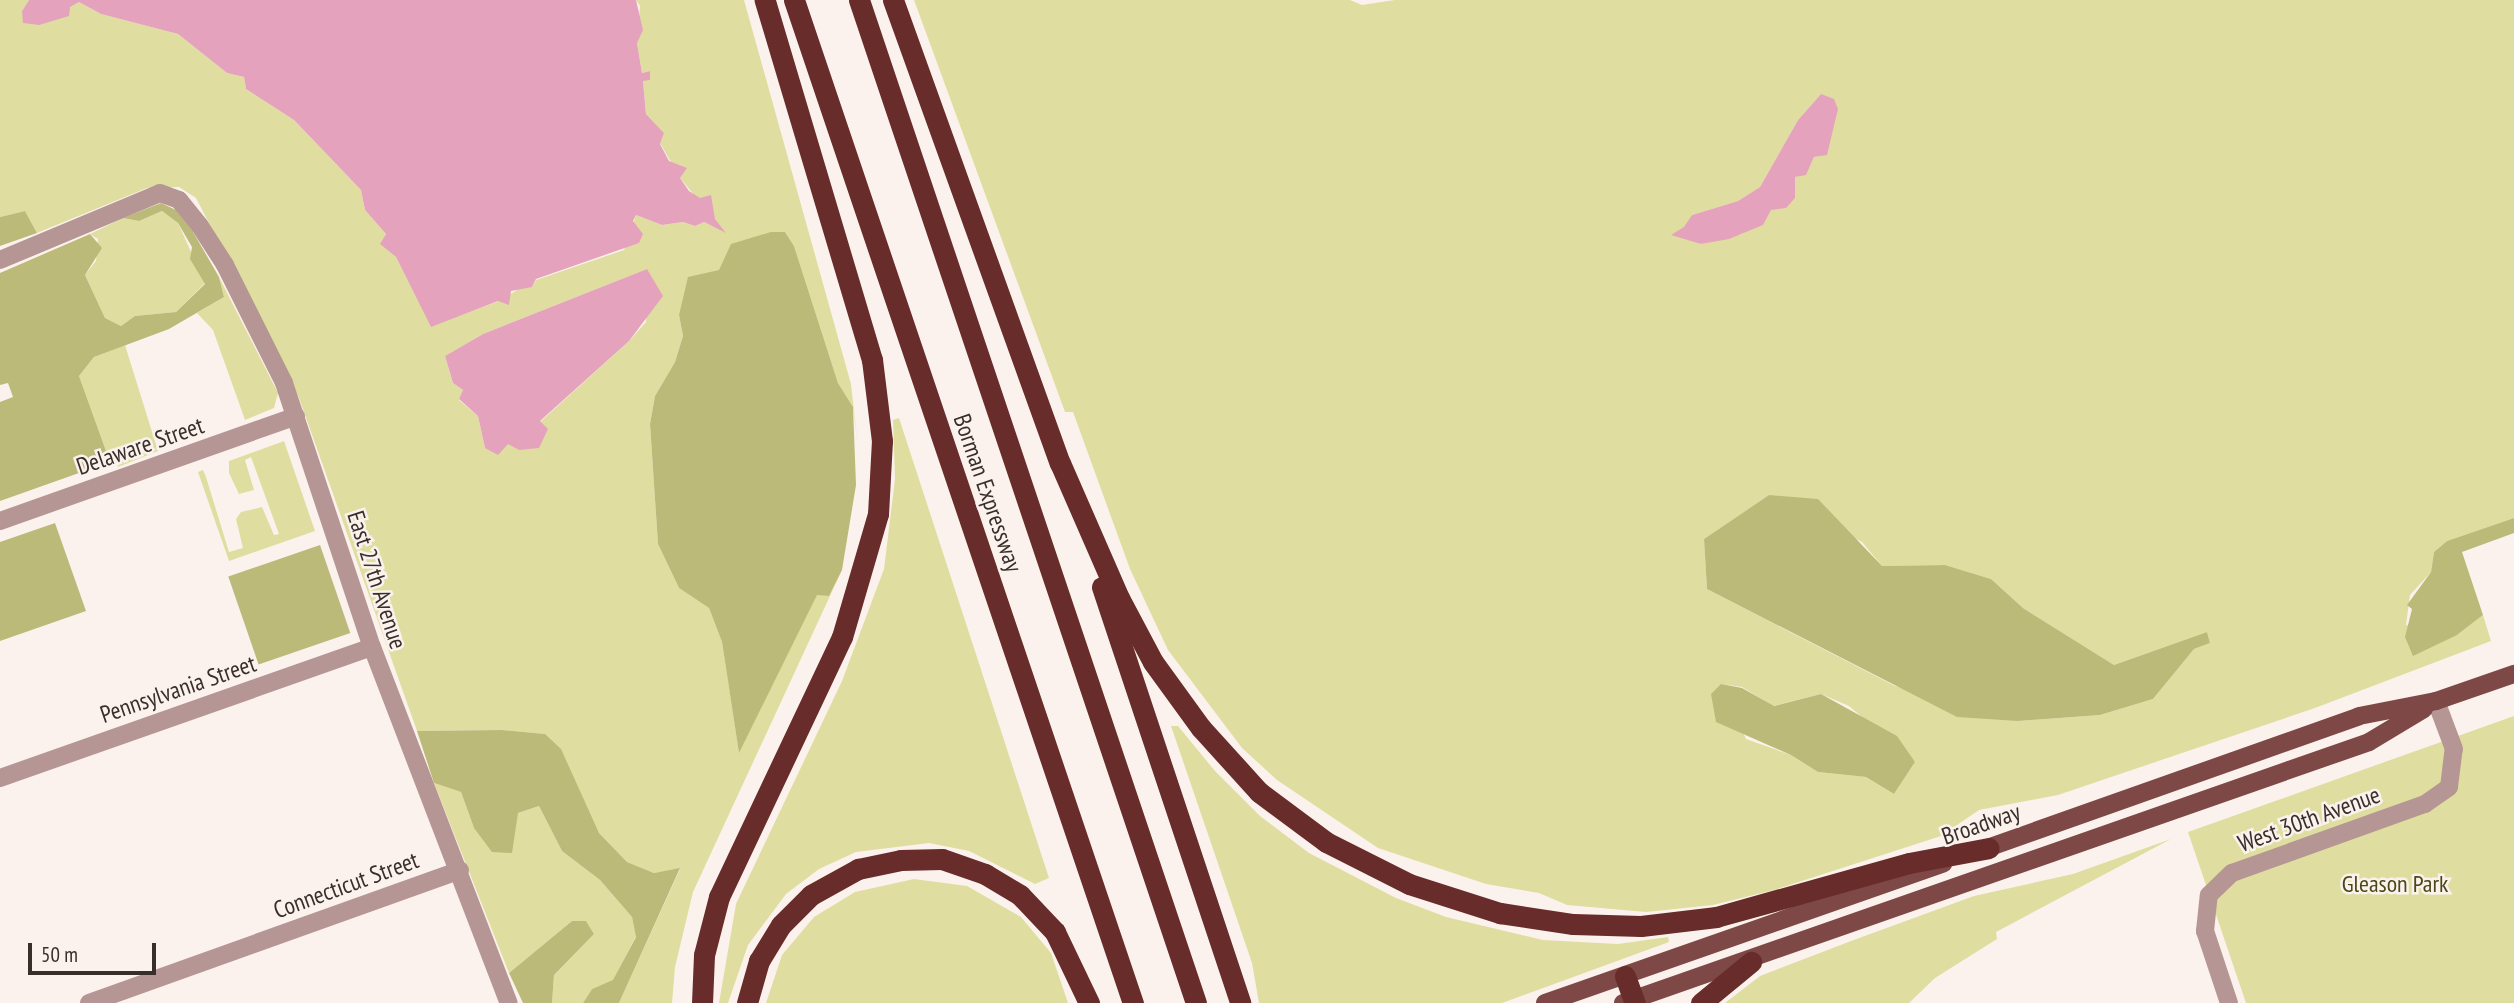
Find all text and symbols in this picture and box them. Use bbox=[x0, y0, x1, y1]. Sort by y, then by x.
street label: Borman Expressway bbox=[947, 410, 1029, 576]
street label: Delaware Street bbox=[73, 411, 207, 481]
street label: East 27th Avenue bbox=[341, 507, 413, 653]
street label: Pennsylvania Street bbox=[96, 649, 260, 729]
street label: West 30th Avenue bbox=[2234, 780, 2384, 858]
street label: Broadway bbox=[1938, 797, 2024, 851]
street label: Connecticut Street bbox=[270, 845, 422, 925]
park label: Gleason Park bbox=[2342, 870, 2448, 898]
scale bar bbox=[32, 930, 159, 974]
text: 50 m bbox=[41, 941, 78, 968]

